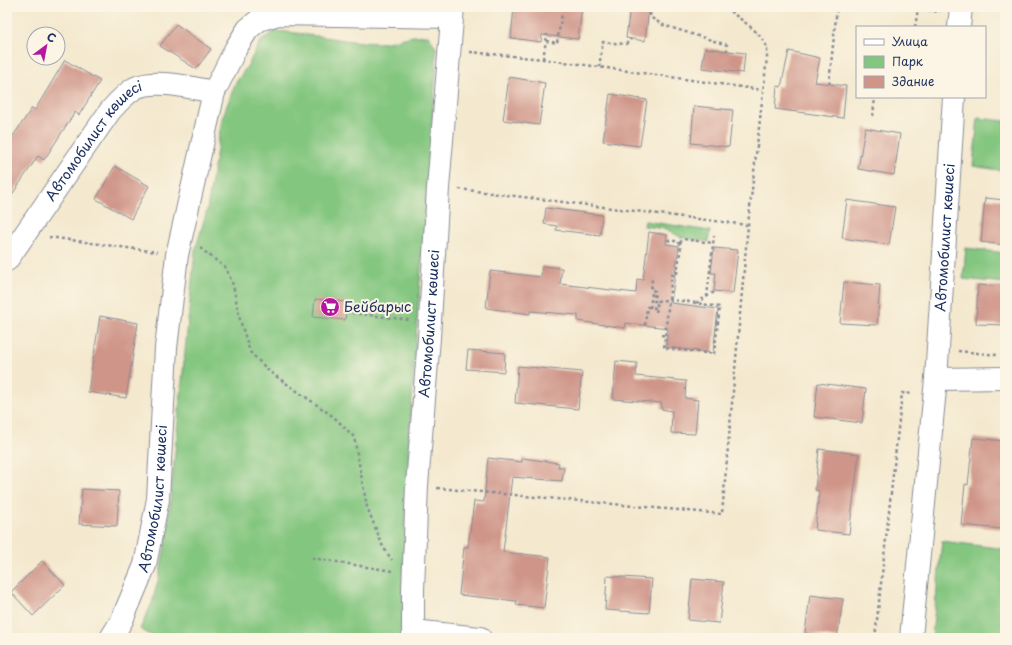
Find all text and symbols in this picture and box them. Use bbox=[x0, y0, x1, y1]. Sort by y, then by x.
north arrow bbox=[26, 26, 66, 66]
legend bbox=[856, 26, 986, 98]
text: С bbox=[44, 28, 60, 46]
text: Улица bbox=[892, 32, 928, 50]
text: Парк bbox=[892, 52, 924, 70]
text: Здание bbox=[892, 72, 934, 90]
street label: Автомобилист көшесі bbox=[40, 75, 145, 205]
street label: Автомобилист көшесі bbox=[929, 163, 960, 312]
street label: Автомобилист көшесі bbox=[413, 249, 444, 399]
supermarket icon: Бейбарыс bbox=[319, 296, 341, 318]
place label: Бейбарыс bbox=[344, 296, 411, 317]
street label: Автомобилист көшесі bbox=[132, 424, 172, 575]

